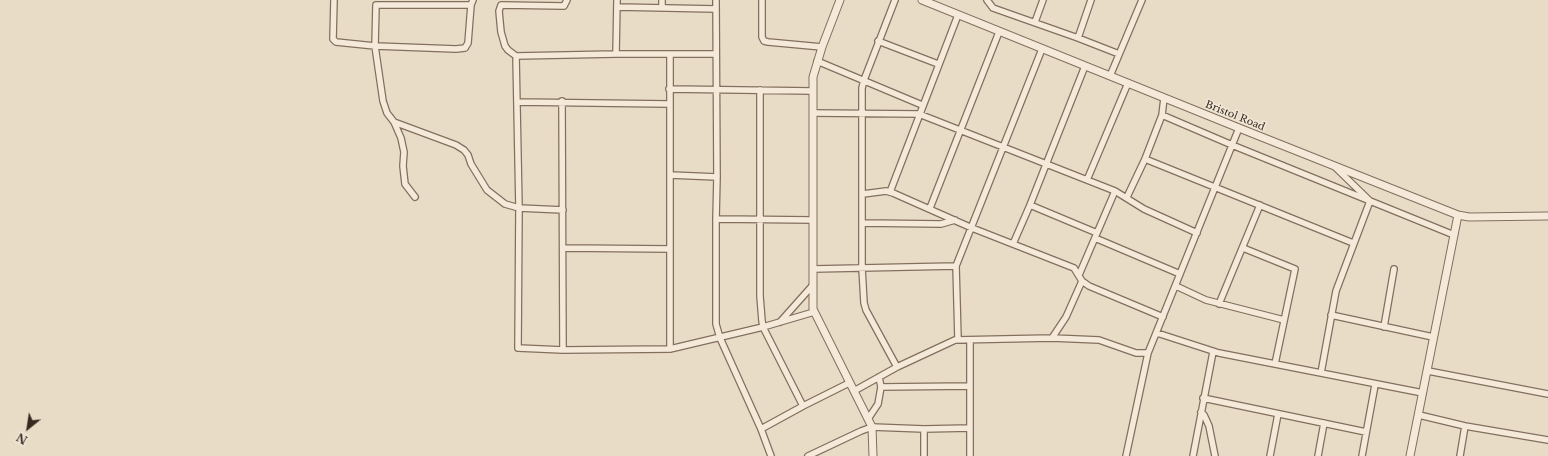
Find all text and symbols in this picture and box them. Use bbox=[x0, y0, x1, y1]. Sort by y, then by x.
street label: Bristol Road bbox=[1203, 99, 1267, 133]
north arrow bbox=[8, 408, 48, 448]
text: N bbox=[14, 430, 30, 447]

